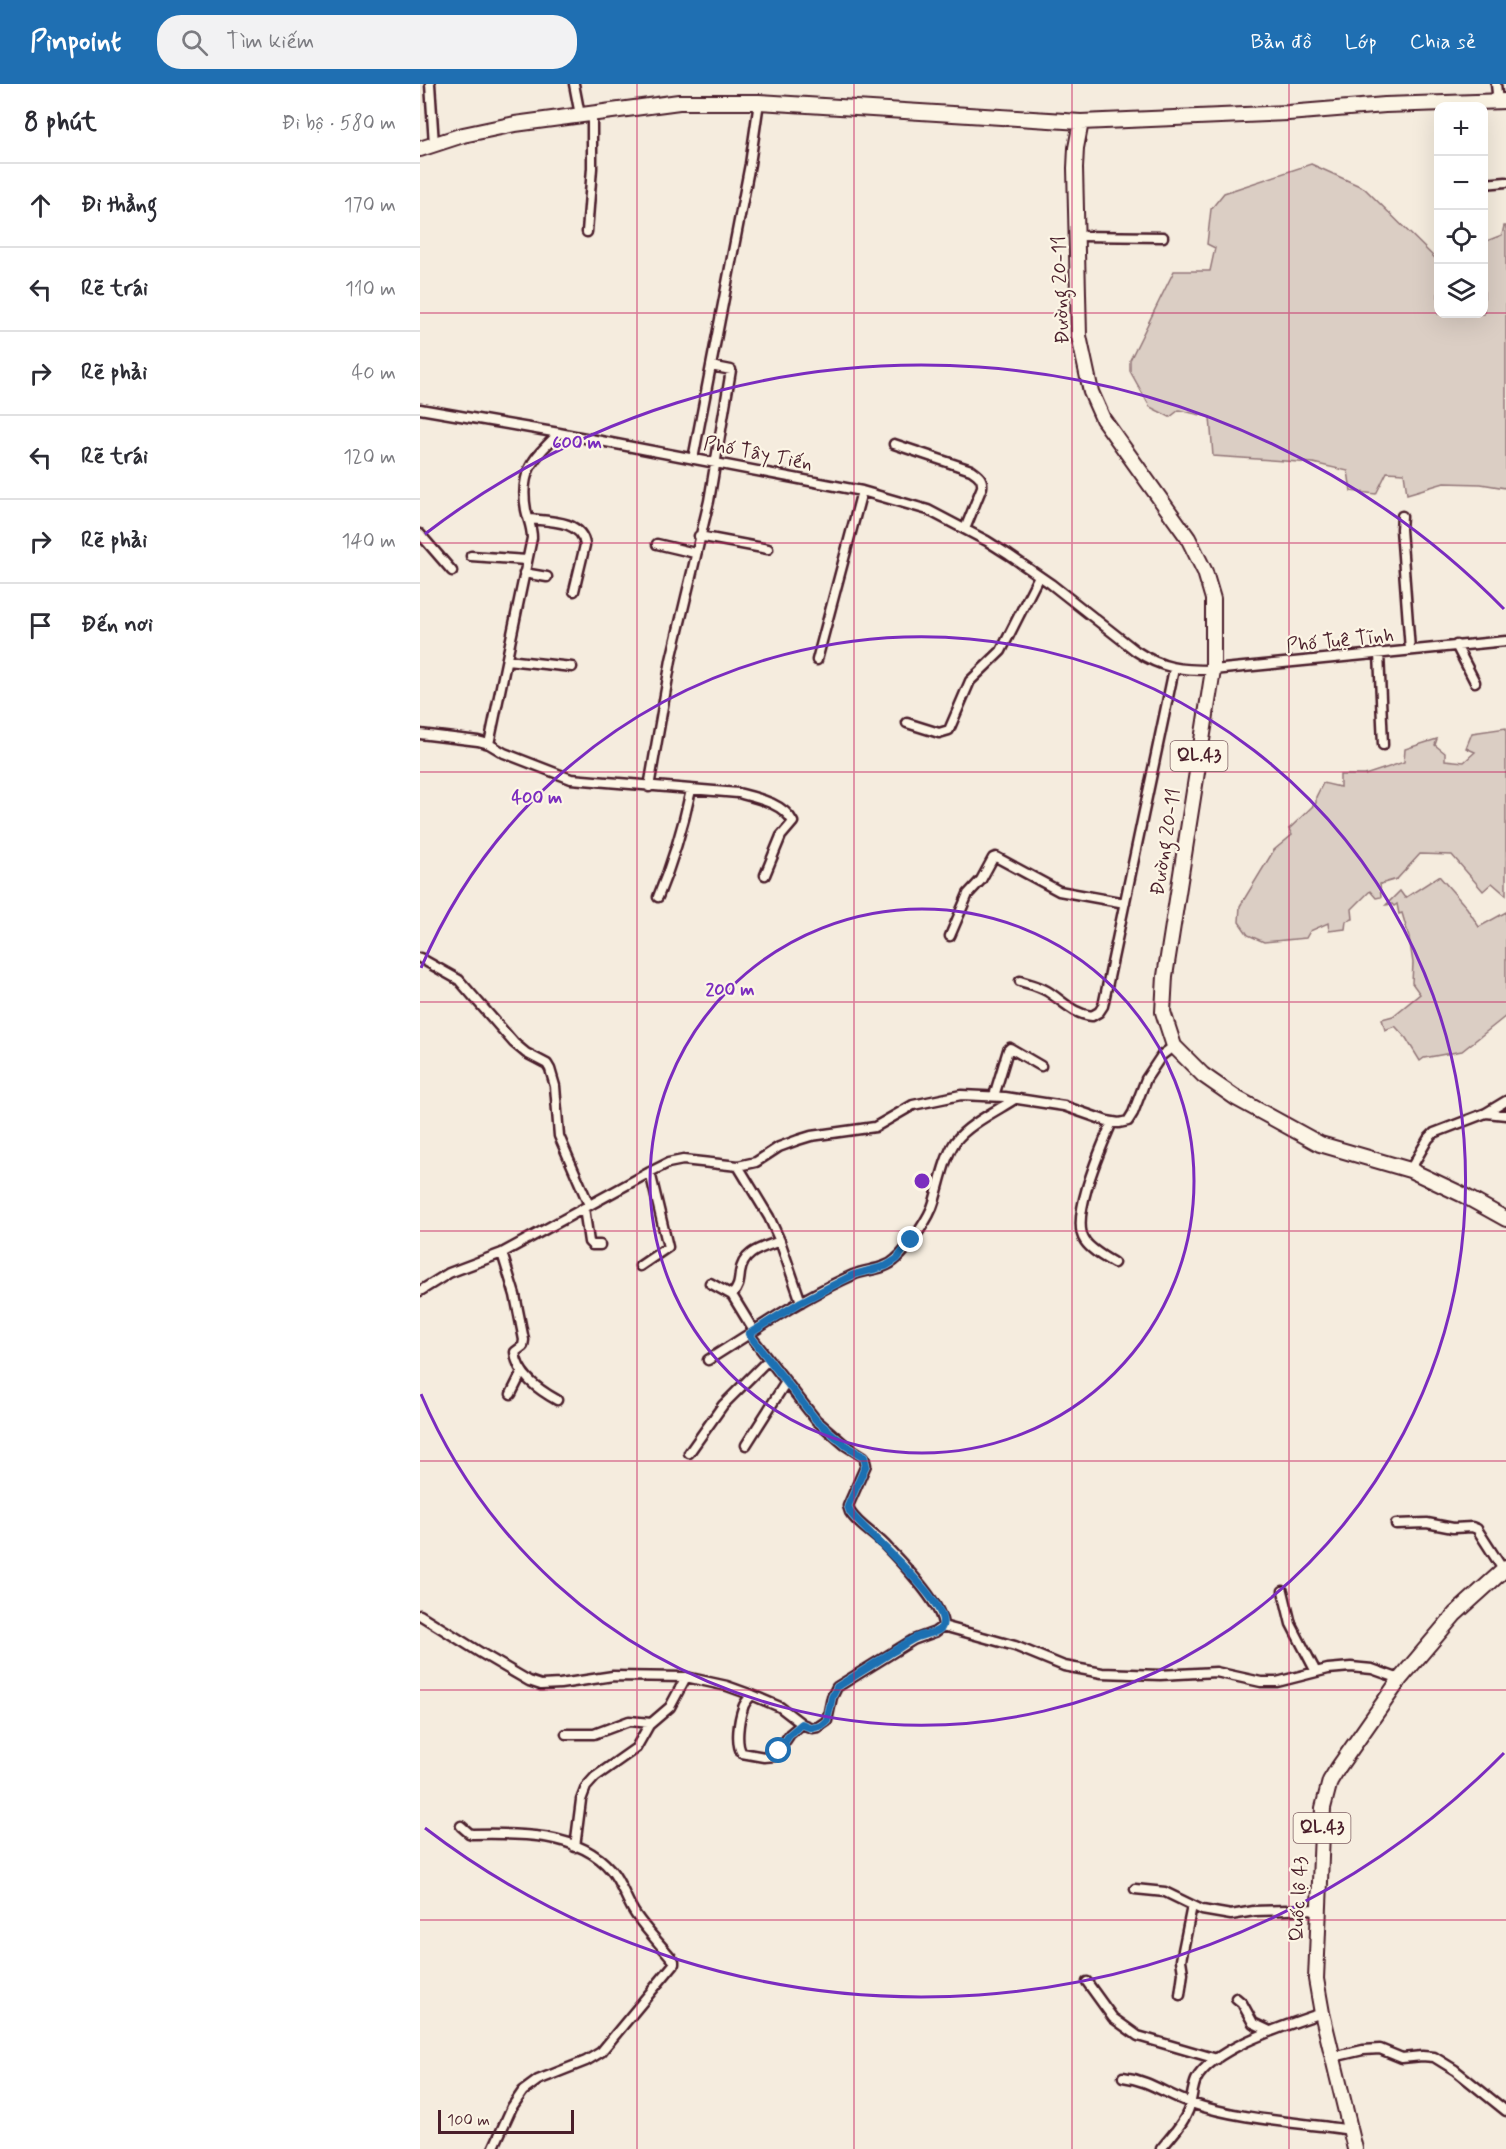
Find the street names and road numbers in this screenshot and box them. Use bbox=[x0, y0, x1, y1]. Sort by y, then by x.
street label: Đường 20-11 bbox=[1046, 235, 1078, 345]
street label: Phố Tây Tiến bbox=[701, 430, 815, 478]
street label: Phố Tuệ Tĩnh bbox=[1285, 622, 1395, 660]
road number: QL.43 bbox=[1170, 741, 1228, 771]
street label: Đường 20-11 bbox=[1144, 786, 1190, 898]
road number: QL.43 bbox=[1294, 1813, 1350, 1843]
street label: Quốc lộ 43 bbox=[1283, 1856, 1315, 1942]

